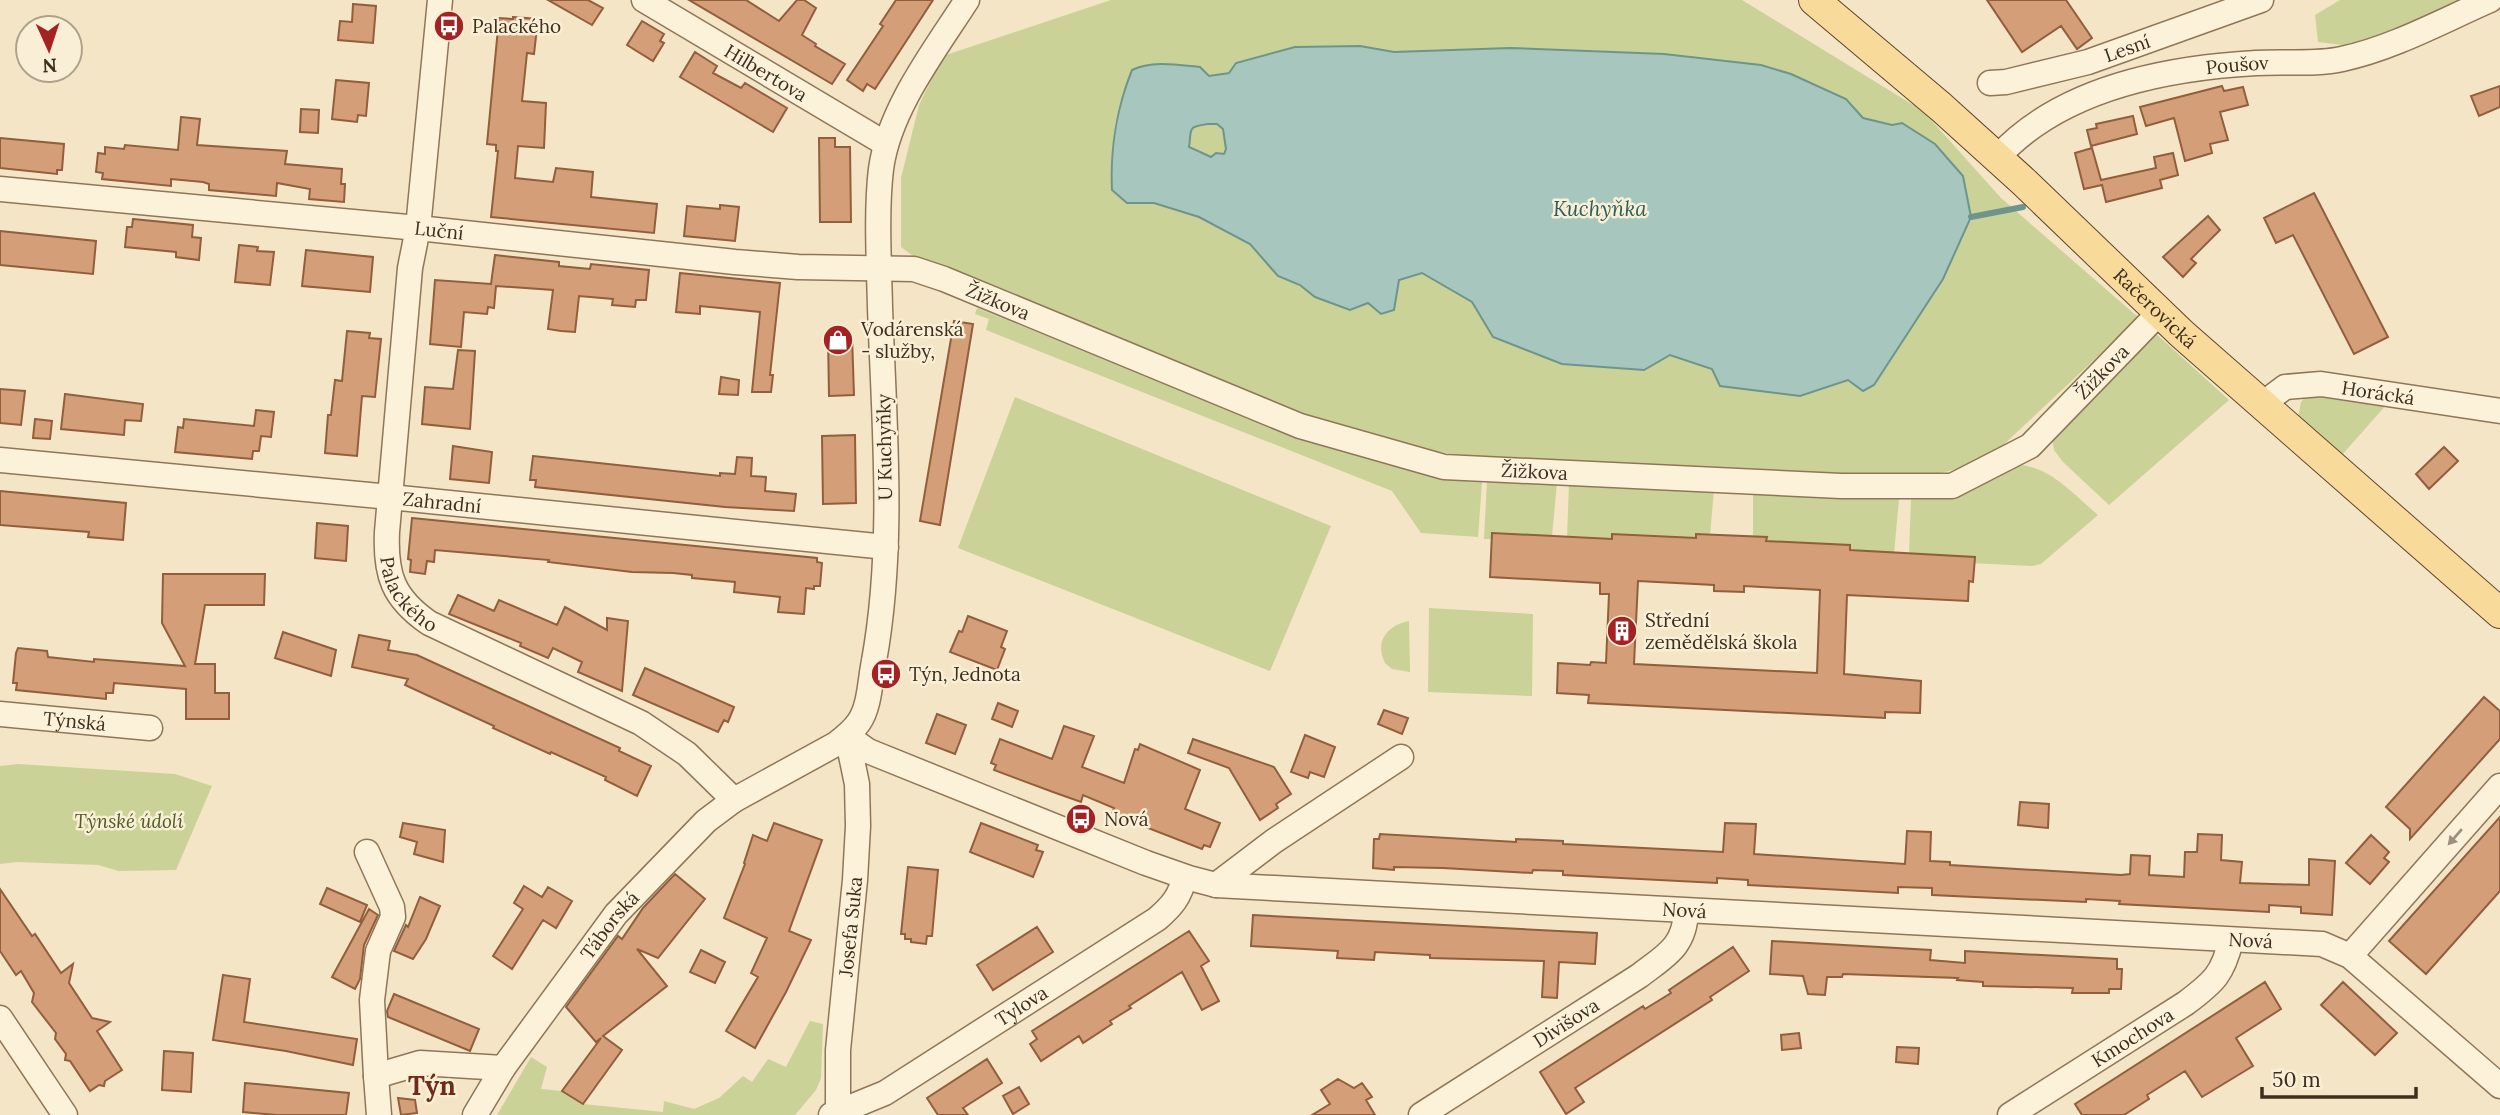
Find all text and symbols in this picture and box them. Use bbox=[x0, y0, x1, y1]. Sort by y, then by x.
bus stop icon: Palackého bbox=[432, 9, 466, 43]
north arrow bbox=[14, 14, 84, 84]
place label: Palackého bbox=[472, 14, 561, 38]
street label: Lesní bbox=[2101, 29, 2153, 67]
street label: Hilbertova bbox=[720, 39, 812, 107]
street label: Poušov bbox=[2204, 50, 2269, 79]
text: N bbox=[42, 54, 58, 78]
water label: Kuchyňka bbox=[1553, 195, 1647, 222]
street label: Luční bbox=[413, 216, 465, 245]
street label: Račerovická bbox=[2109, 263, 2202, 354]
street label: Žižkova bbox=[963, 277, 1034, 325]
place label: Vodárenská - služby, bbox=[860, 317, 964, 363]
shop icon: Vodárenská - služby, bbox=[821, 323, 855, 357]
street label: Žižkova bbox=[2070, 339, 2134, 404]
street label: Horácká bbox=[2340, 375, 2417, 410]
street label: U Kuchyňky bbox=[871, 394, 897, 500]
street label: Žižkova bbox=[1501, 458, 1569, 485]
street label: Zahradní bbox=[401, 486, 482, 518]
street label: Palackého bbox=[375, 555, 441, 637]
place label: Střední zemědělská škola bbox=[1645, 608, 1798, 654]
building icon: Střední zemědělská škola bbox=[1605, 614, 1639, 648]
bus stop icon: Týn, Jednota bbox=[869, 657, 903, 691]
place label: Týn, Jednota bbox=[909, 662, 1021, 686]
street label: Týnská bbox=[42, 706, 107, 736]
bus stop icon: Nová bbox=[1064, 802, 1098, 836]
place label: Nová bbox=[1104, 807, 1149, 831]
park label: Týnské údolí bbox=[75, 809, 183, 833]
one-way arrow bbox=[2447, 828, 2463, 846]
street label: Josefa Suka bbox=[833, 875, 867, 979]
street label: Táborská bbox=[575, 886, 644, 964]
street label: Nová bbox=[1661, 897, 1707, 923]
street label: Nová bbox=[2228, 927, 2274, 953]
street label: Tylova bbox=[991, 980, 1052, 1031]
street label: Divišova bbox=[1529, 993, 1604, 1052]
street label: Kmochova bbox=[2087, 1002, 2178, 1072]
scale bar bbox=[2262, 1056, 2416, 1100]
text: 50 m bbox=[2272, 1066, 2321, 1093]
district label: Týn bbox=[408, 1069, 456, 1102]

